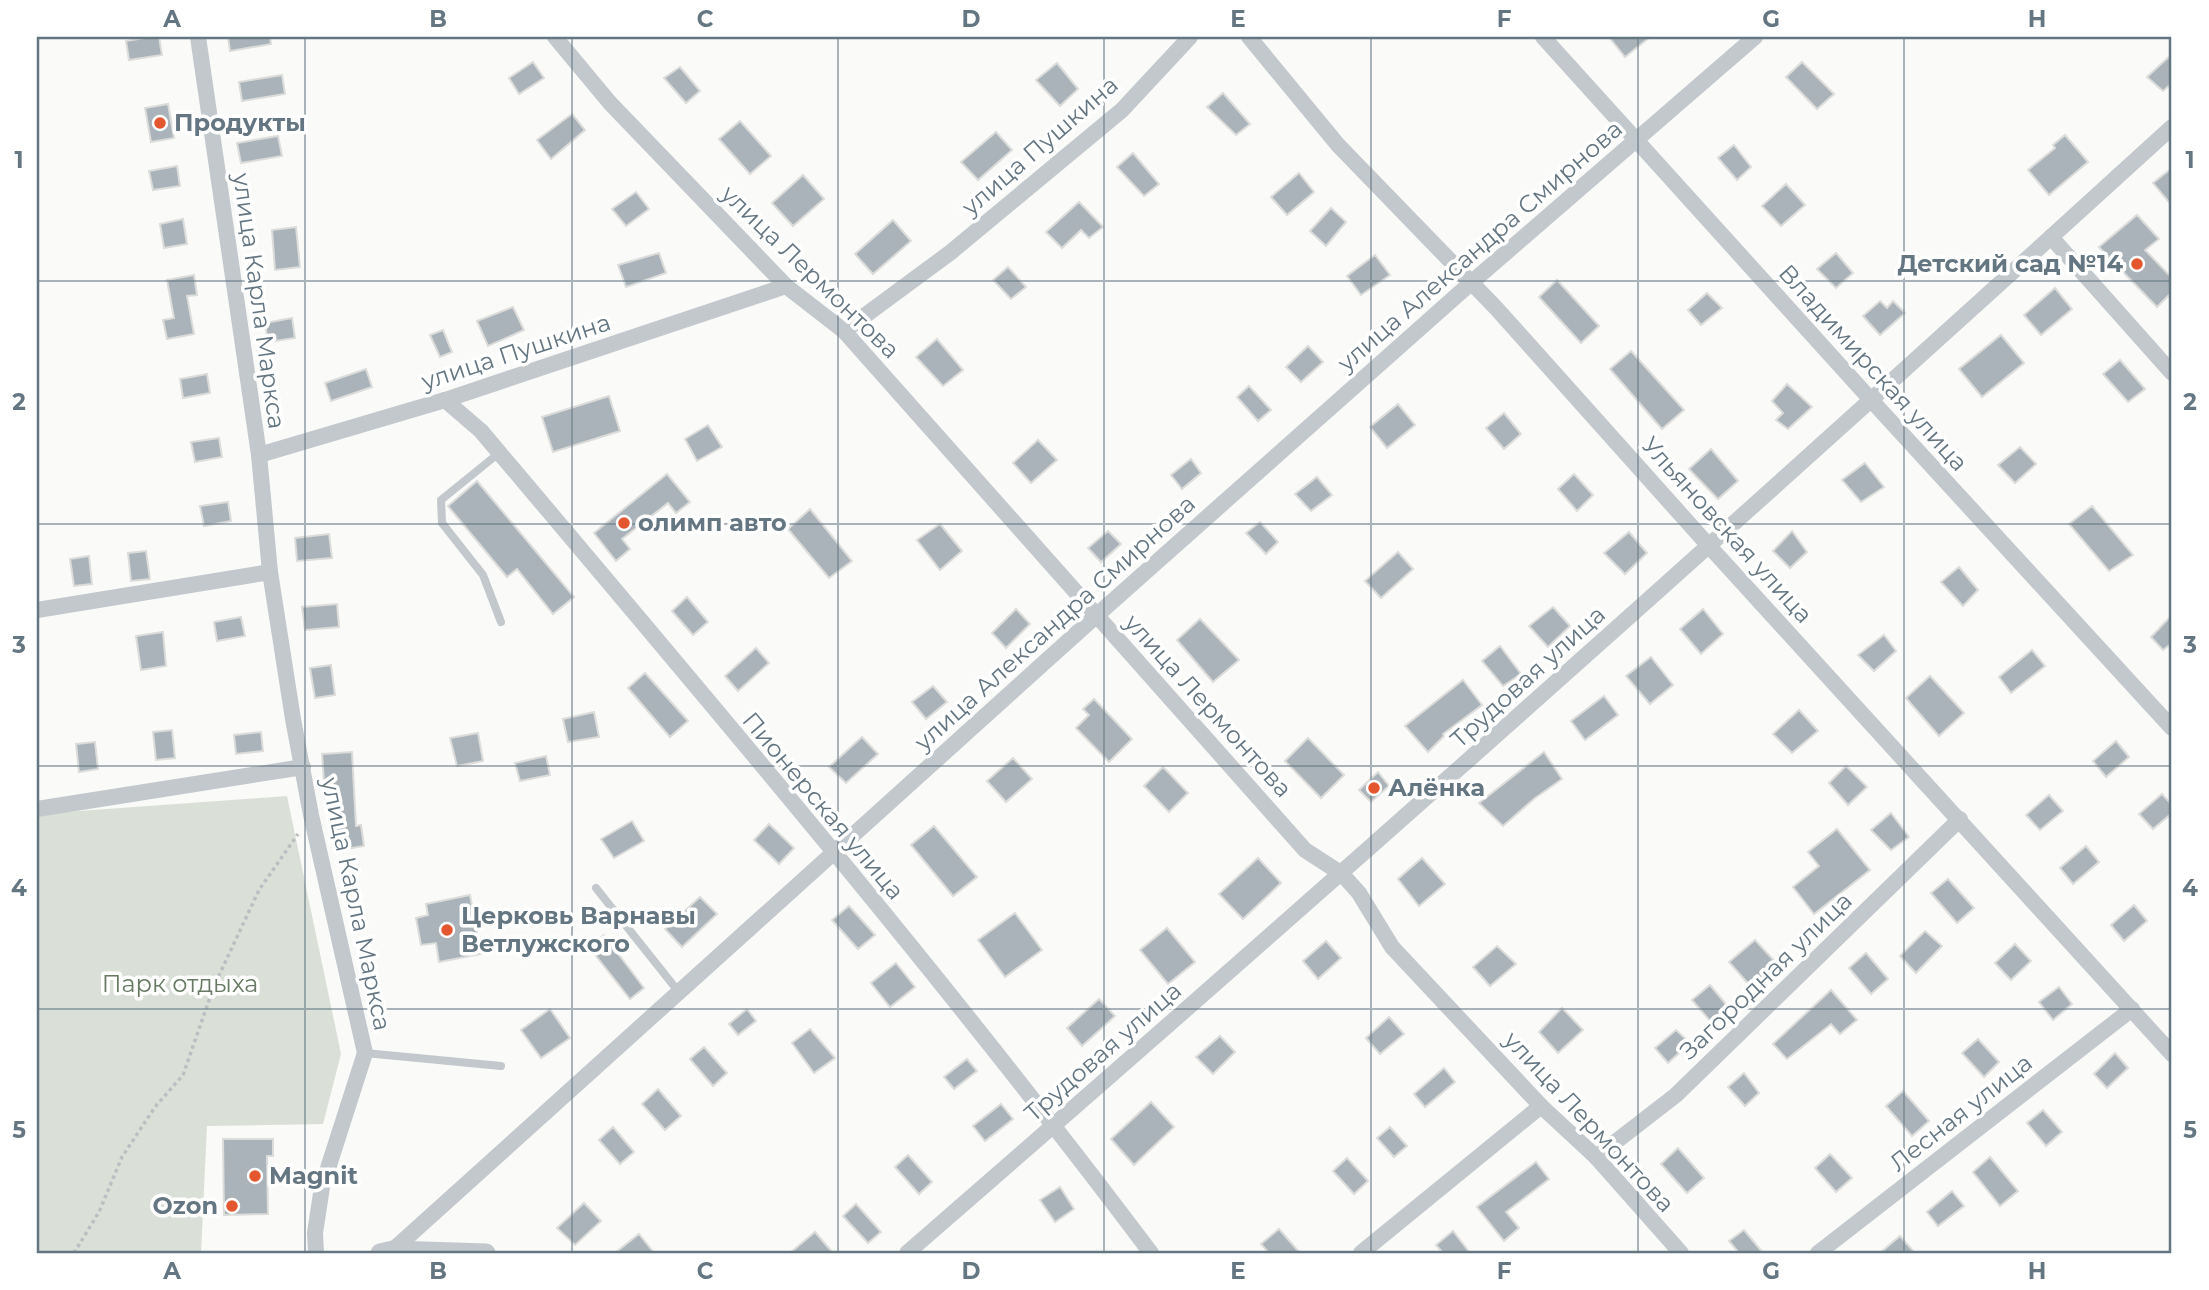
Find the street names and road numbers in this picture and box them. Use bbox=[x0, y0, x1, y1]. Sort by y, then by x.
street label: улица Пушкина bbox=[955, 70, 1124, 222]
street label: улица Александра Смирнова bbox=[1331, 114, 1628, 378]
street label: улица Карла Маркса bbox=[227, 170, 292, 431]
street label: улица Лермонтова bbox=[715, 178, 905, 364]
street label: Владимирская улица bbox=[1773, 258, 1974, 477]
street label: улица Пушкина bbox=[417, 307, 614, 396]
street label: Ульяновская улица bbox=[1636, 430, 1819, 629]
street label: улица Александра Смирнова bbox=[908, 489, 1201, 757]
street label: Трудовая улица bbox=[1444, 600, 1611, 754]
street label: улица Лермонтова bbox=[1118, 607, 1298, 803]
street label: Пионерская улица bbox=[736, 706, 910, 905]
street label: улица Карла Маркса bbox=[315, 774, 398, 1033]
street label: Загородная улица bbox=[1673, 886, 1858, 1065]
street label: Трудовая улица bbox=[1018, 976, 1187, 1128]
street label: улица Лермонтова bbox=[1497, 1025, 1681, 1218]
street label: Лесная улица bbox=[1884, 1048, 2038, 1177]

